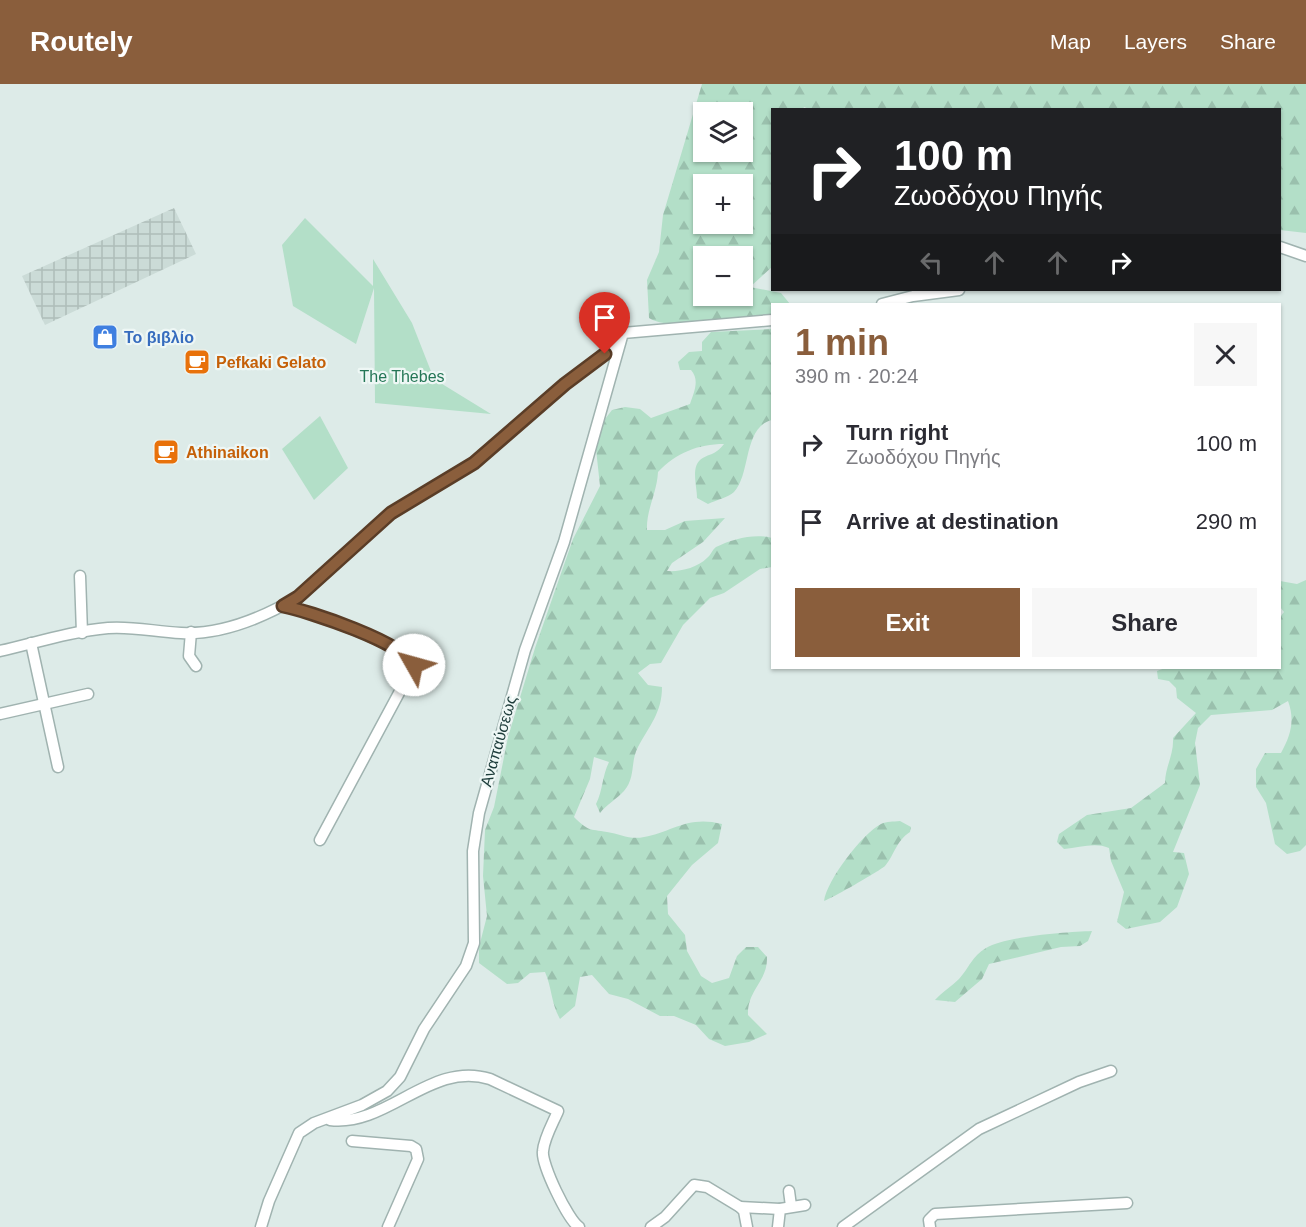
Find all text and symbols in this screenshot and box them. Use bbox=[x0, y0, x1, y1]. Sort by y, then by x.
text: Routely bbox=[30, 26, 133, 57]
text: Map bbox=[1050, 30, 1091, 53]
text: Layers bbox=[1124, 30, 1187, 53]
text: Share bbox=[1220, 30, 1276, 53]
map controls bbox=[693, 102, 753, 306]
button: layers bbox=[693, 102, 753, 162]
icon: right bbox=[795, 132, 873, 210]
text: 100 m bbox=[894, 132, 1013, 179]
button: + bbox=[693, 174, 753, 234]
text: Ζωοδόχου Πηγής bbox=[894, 181, 1103, 211]
button: − bbox=[693, 246, 753, 306]
icon: left bbox=[915, 246, 948, 279]
icon: ahead bbox=[978, 246, 1011, 279]
icon: ahead bbox=[1041, 246, 1074, 279]
icon: right bbox=[1104, 246, 1137, 279]
pin bbox=[579, 292, 630, 354]
icon: arrive bbox=[588, 301, 621, 334]
shop icon: Το βιβλίο bbox=[90, 322, 120, 352]
text: 1 min bbox=[795, 322, 889, 363]
button: close bbox=[1194, 323, 1257, 386]
place label: Το βιβλίο bbox=[124, 329, 194, 346]
cafe icon: Pefkaki Gelato bbox=[182, 347, 212, 377]
place label: Pefkaki Gelato bbox=[216, 354, 327, 371]
text: 390 m · 20:24 bbox=[795, 365, 918, 387]
park label: The Thebes bbox=[359, 368, 445, 385]
text: Turn right bbox=[846, 420, 948, 445]
icon: right bbox=[795, 428, 828, 461]
text: 100 m bbox=[1196, 431, 1257, 456]
cafe icon: Athinaikon bbox=[151, 437, 181, 467]
place label: Athinaikon bbox=[186, 444, 269, 461]
text: Ζωοδόχου Πηγής bbox=[846, 446, 1001, 468]
icon: arrive bbox=[795, 506, 828, 539]
text: Arrive at destination bbox=[846, 509, 1059, 534]
text: 290 m bbox=[1196, 509, 1257, 534]
button: Exit bbox=[795, 588, 1020, 657]
button: Share bbox=[1032, 588, 1257, 657]
position arrow bbox=[382, 633, 446, 697]
street label: Αναπαύσεως bbox=[477, 694, 520, 788]

